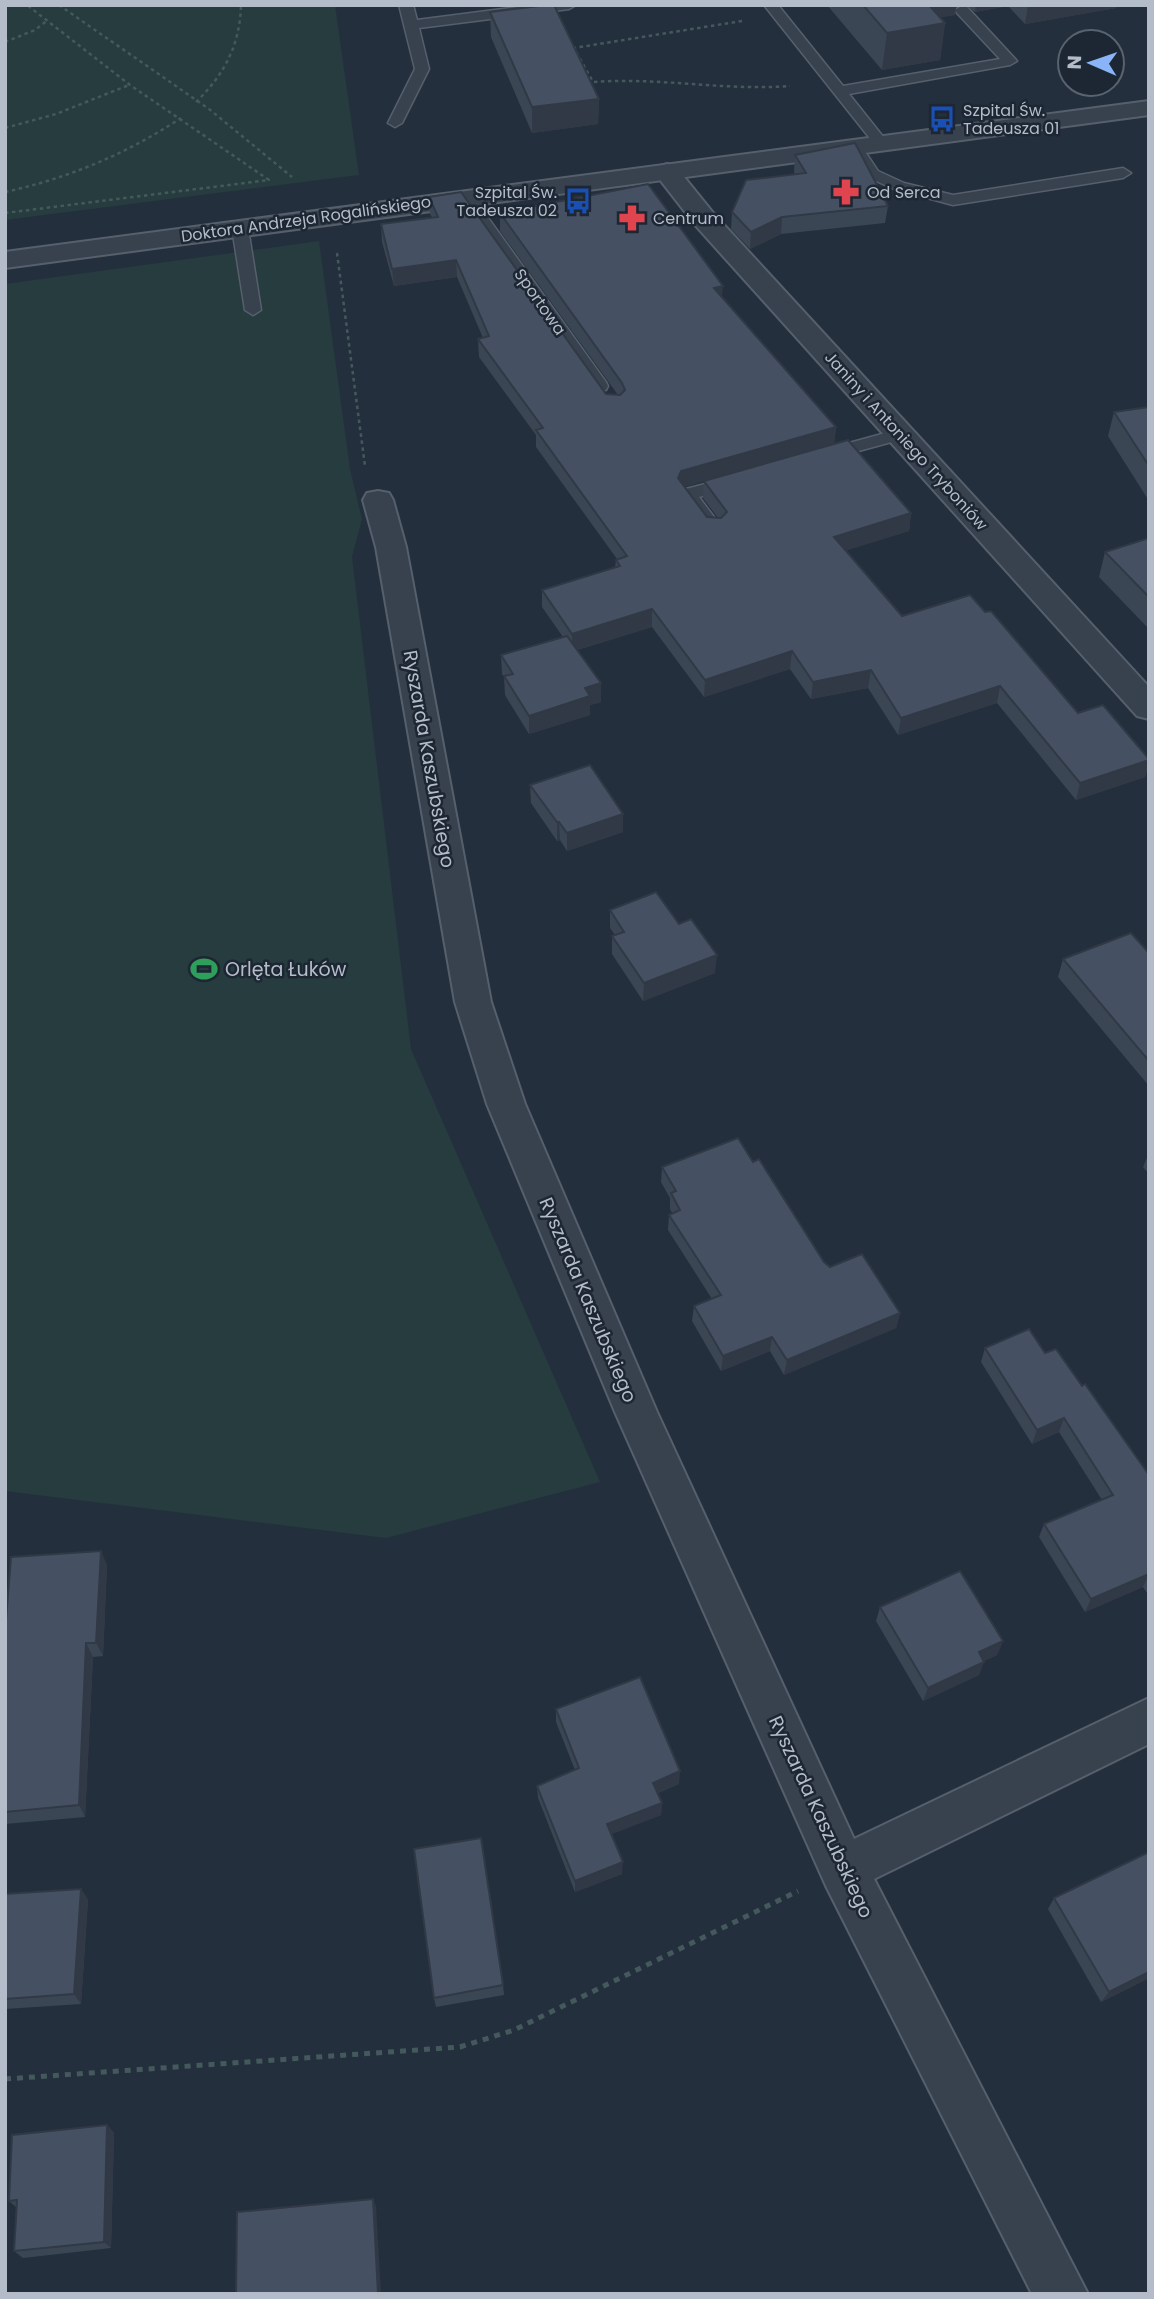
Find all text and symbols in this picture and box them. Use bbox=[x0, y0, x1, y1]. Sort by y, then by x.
north arrow bbox=[1056, 28, 1126, 98]
text: N bbox=[1061, 55, 1088, 70]
place label: Szpital Św. Tadeusza 01 bbox=[963, 99, 1059, 140]
bus stop icon: Szpital Św. Tadeusza 01 bbox=[927, 104, 957, 134]
pharmacy icon: Od Serca bbox=[831, 177, 861, 207]
place label: Szpital Św. Tadeusza 02 bbox=[457, 181, 557, 222]
place label: Od Serca bbox=[867, 181, 940, 204]
bus stop icon: Szpital Św. Tadeusza 02 bbox=[563, 186, 593, 216]
street label: Doktora Andrzeja Rogalińskiego bbox=[180, 190, 432, 248]
pharmacy icon: Centrum bbox=[617, 203, 647, 233]
place label: Centrum bbox=[653, 207, 724, 230]
street label: Sportowa bbox=[509, 264, 571, 340]
street label: Janiny i Antoniego Tryboniów bbox=[819, 346, 993, 536]
street label: Ryszarda Kaszubskiego bbox=[397, 648, 461, 870]
sports icon: Orlęta Łuków bbox=[189, 954, 219, 984]
place label: Orlęta Łuków bbox=[225, 956, 347, 983]
street label: Ryszarda Kaszubskiego bbox=[533, 1193, 643, 1407]
street label: Ryszarda Kaszubskiego bbox=[762, 1711, 880, 1923]

